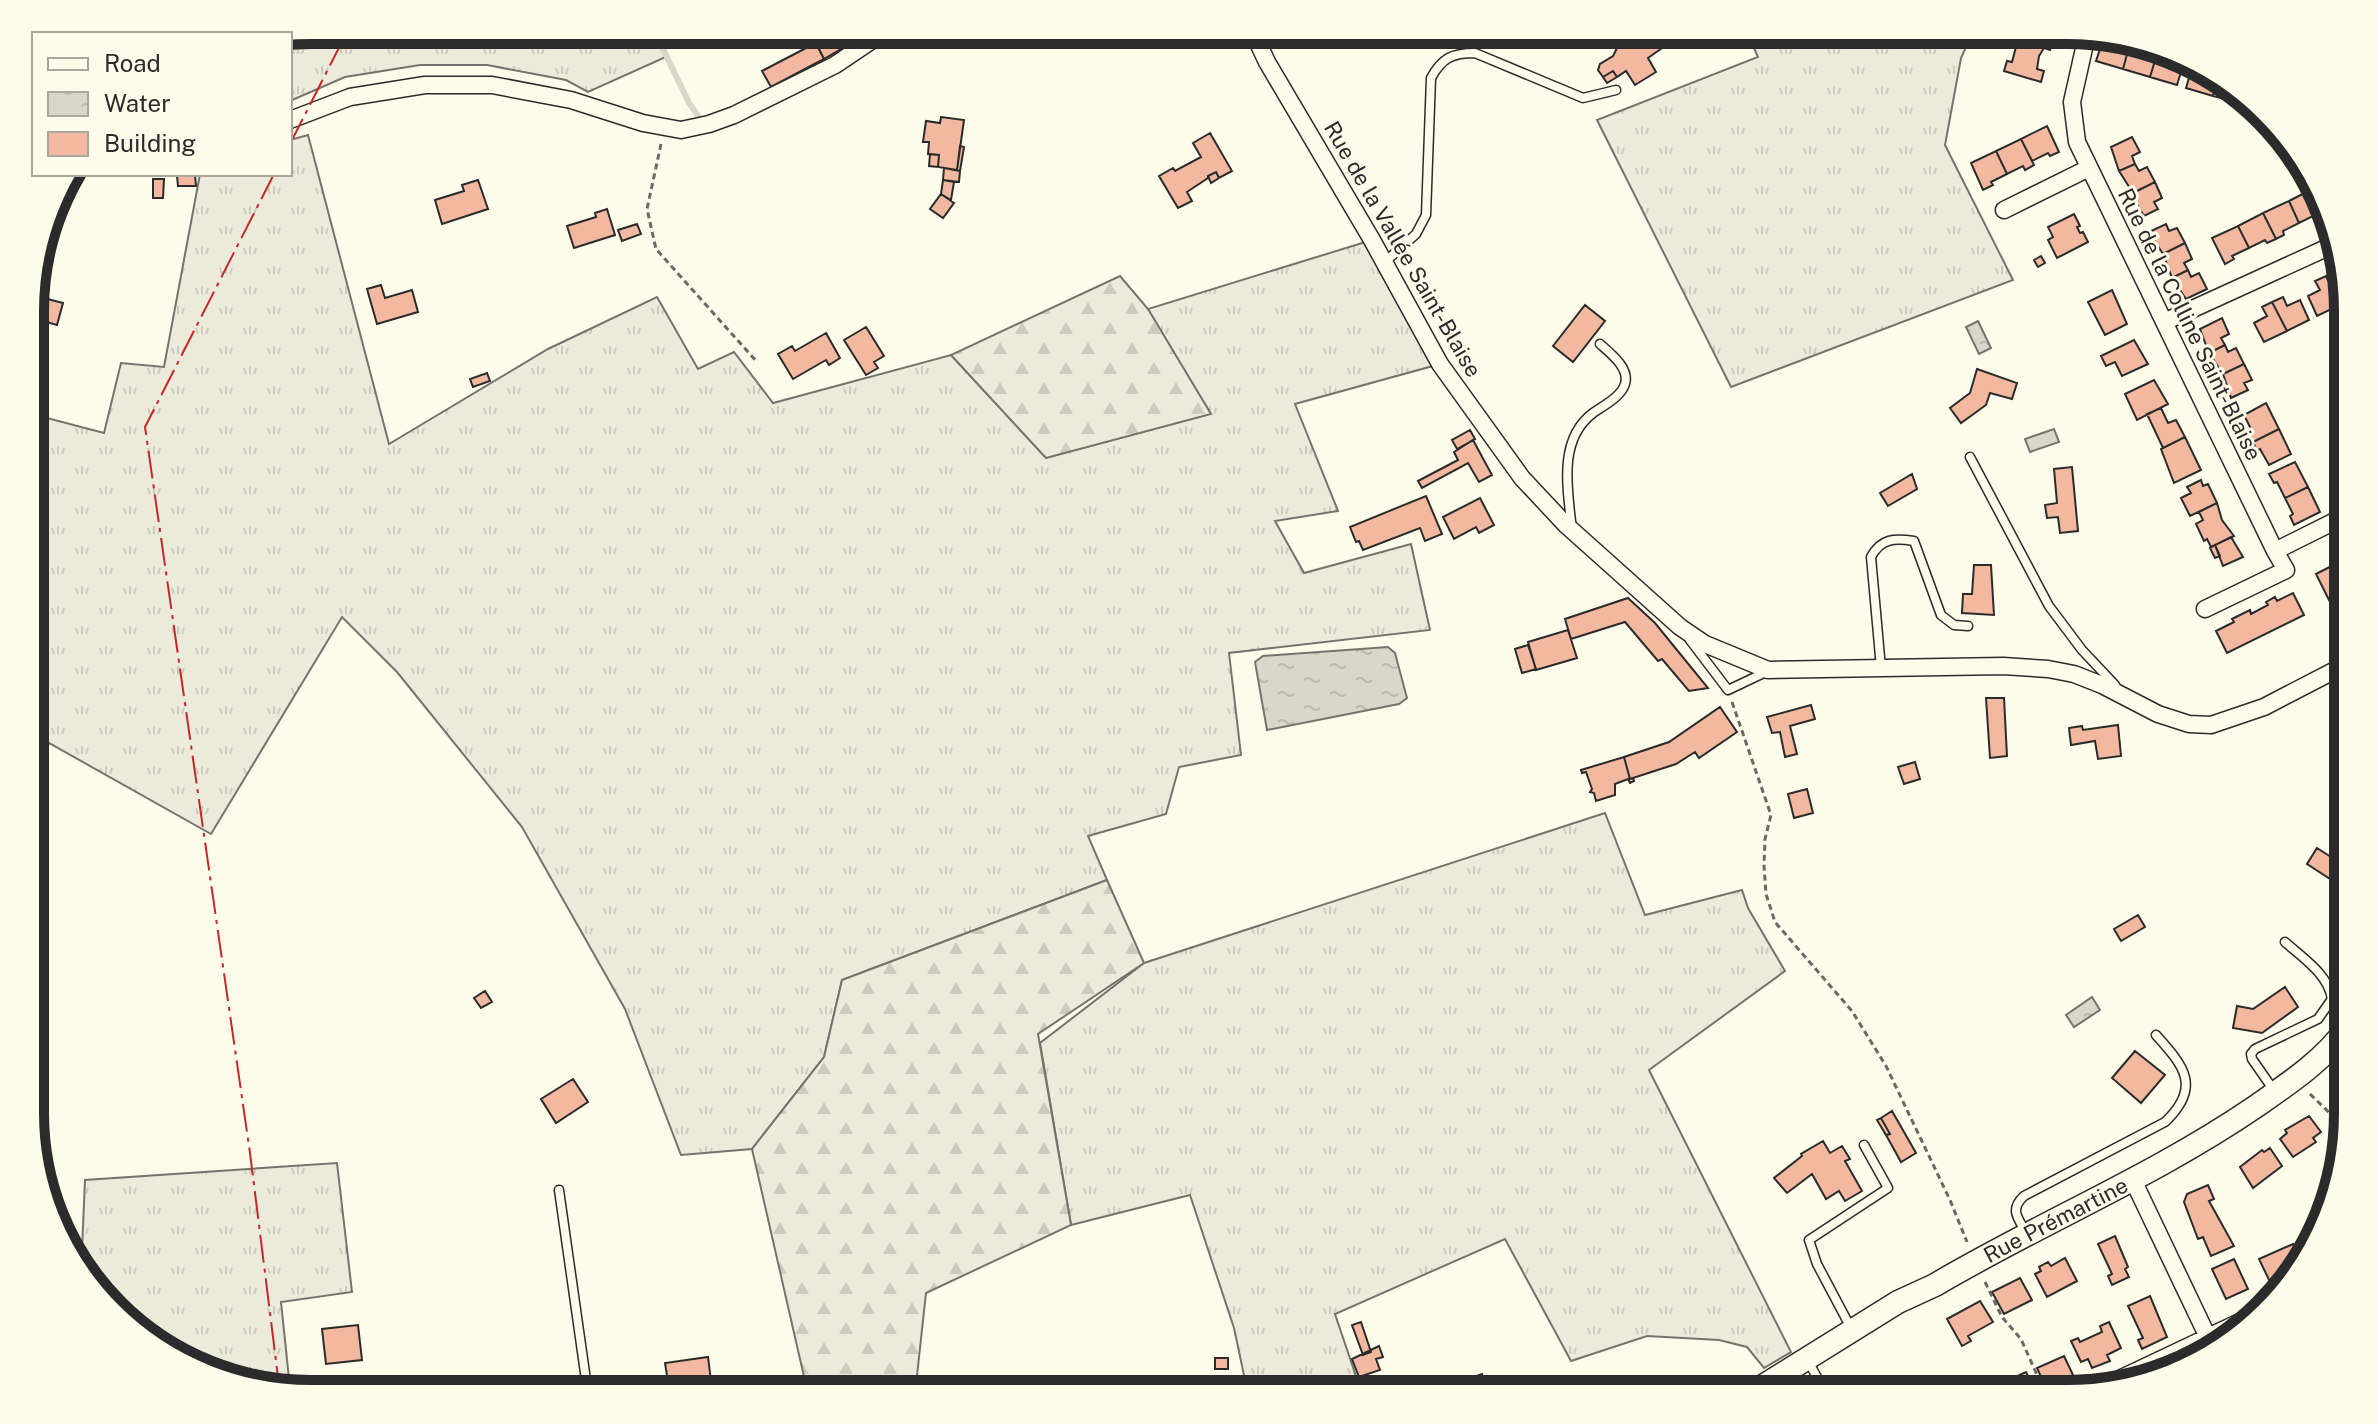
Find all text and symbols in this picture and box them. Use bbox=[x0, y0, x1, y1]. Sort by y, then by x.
legend bbox=[32, 32, 292, 176]
text: Road bbox=[104, 49, 161, 77]
text: Water bbox=[104, 89, 171, 117]
street label: Rue de la Vallée Saint-Blaise bbox=[1319, 116, 1487, 382]
text: Building bbox=[104, 129, 196, 157]
street label: Rue de la Colline Saint-Blaise bbox=[2113, 184, 2267, 464]
street label: Rue Prémartine bbox=[1979, 1172, 2132, 1268]

